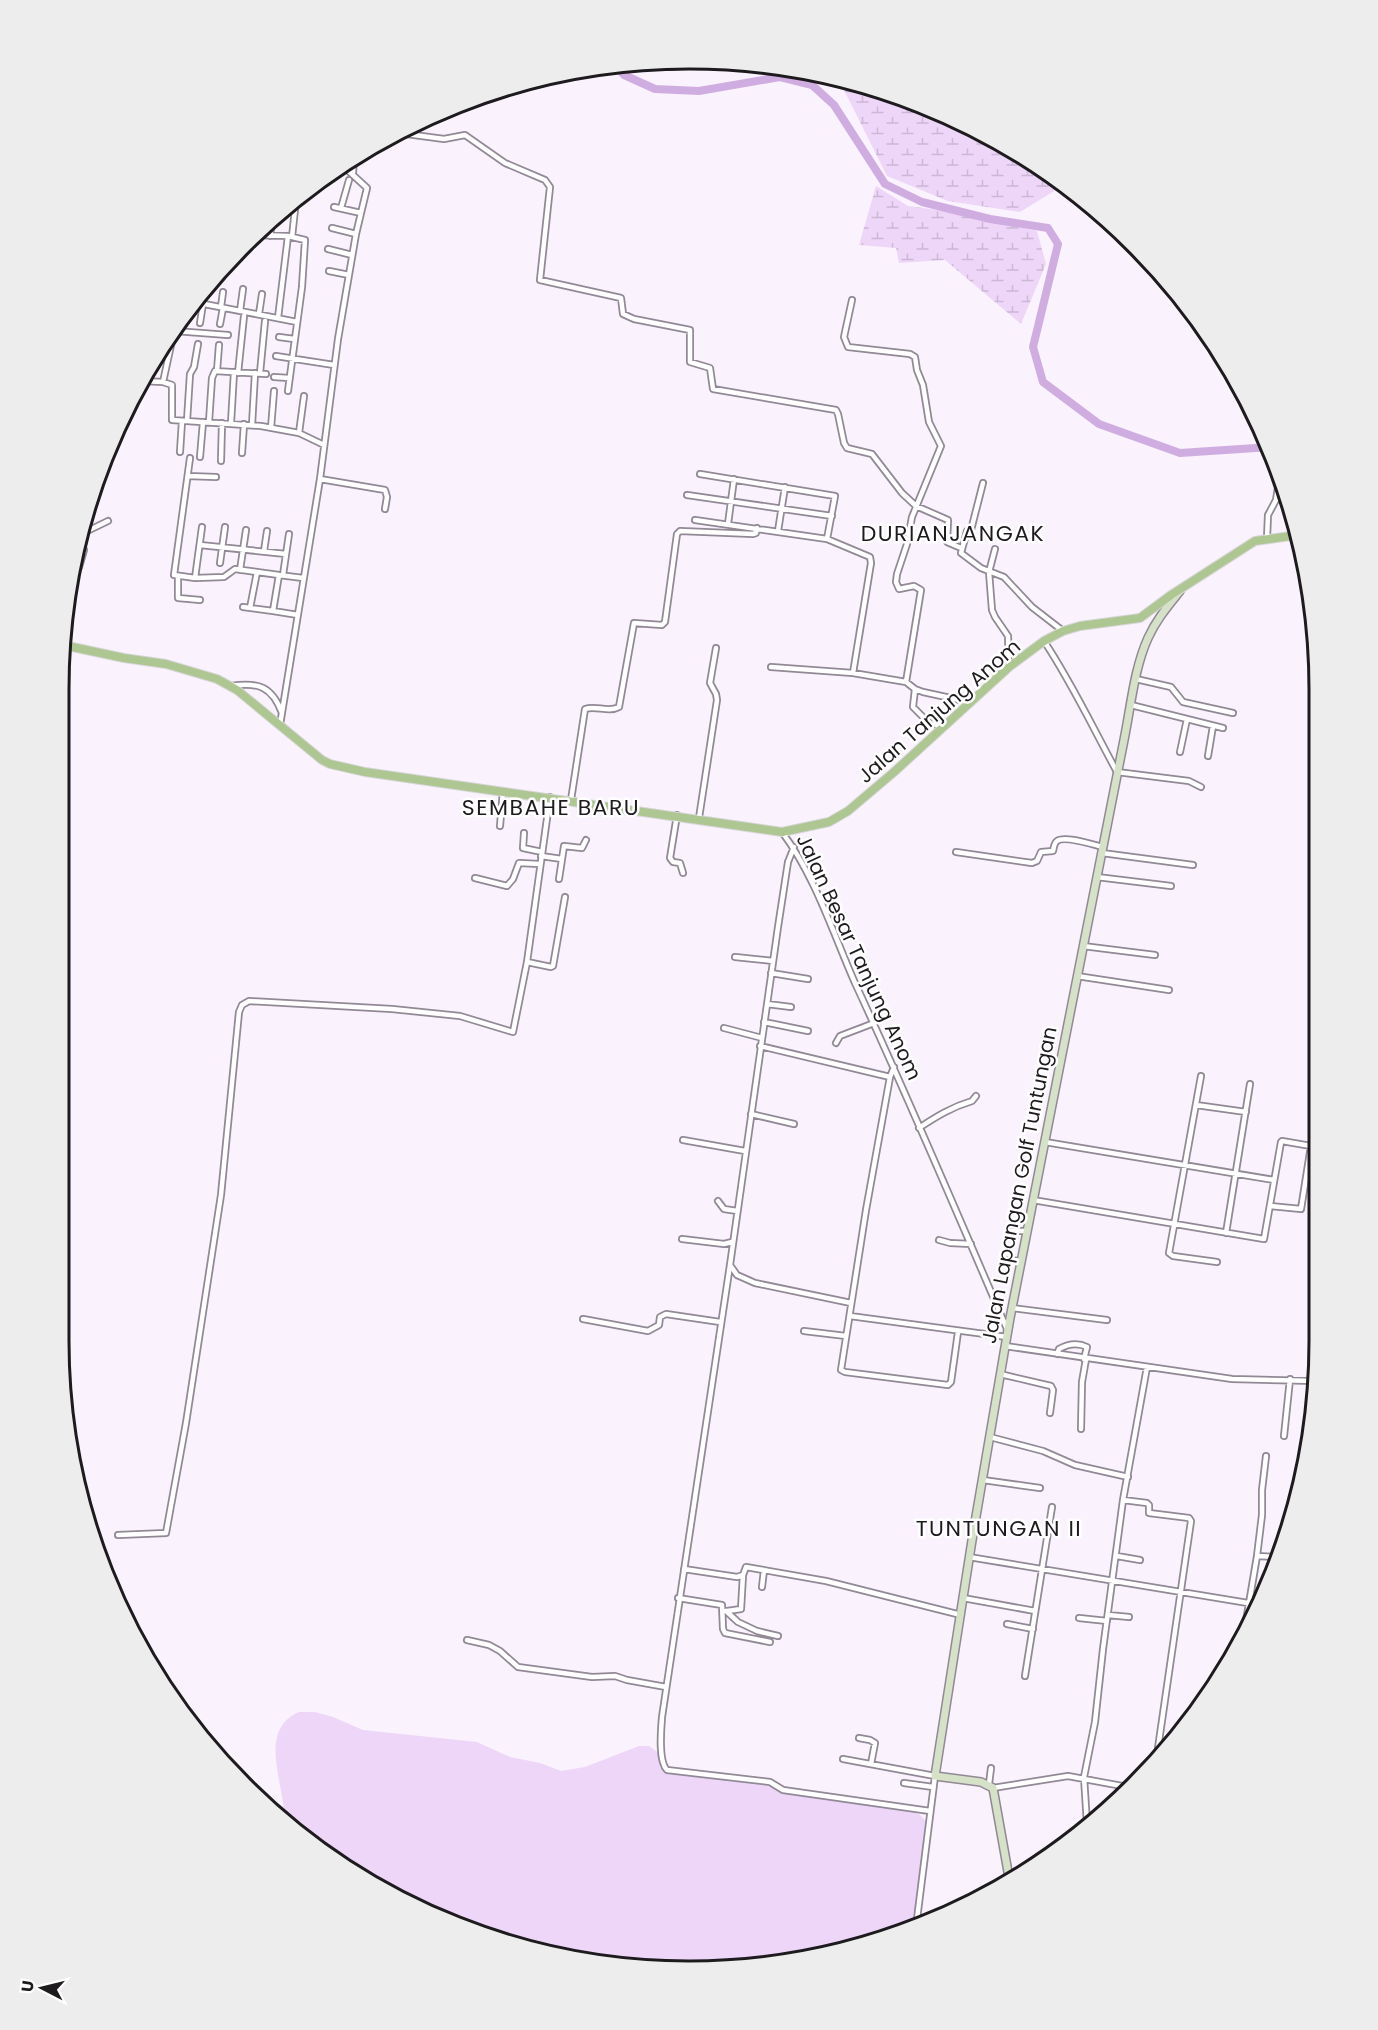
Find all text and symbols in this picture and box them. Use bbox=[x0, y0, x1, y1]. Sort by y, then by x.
district label: DURIANJANGAK bbox=[861, 518, 1045, 549]
street label: Jalan Tanjung Anom bbox=[852, 633, 1026, 789]
district label: SEMBAHE BARU bbox=[462, 792, 640, 823]
street label: Jalan Besar Tanjung Anom bbox=[790, 829, 928, 1085]
street label: Jalan Lapangan Golf Tuntungan bbox=[975, 1024, 1063, 1346]
district label: TUNTUNGAN II bbox=[916, 1513, 1082, 1544]
north arrow bbox=[12, 1958, 72, 2018]
text: U bbox=[16, 1979, 40, 1993]

